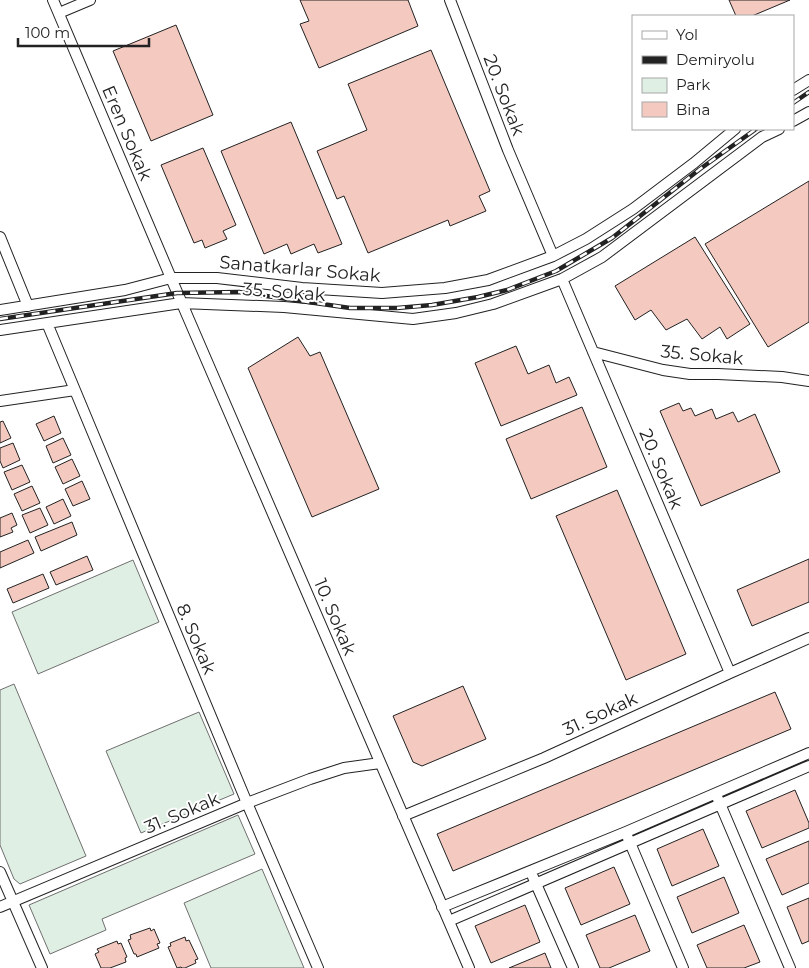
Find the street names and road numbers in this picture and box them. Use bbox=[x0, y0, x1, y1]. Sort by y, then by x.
street label: 20. Sokak bbox=[479, 51, 530, 139]
street label: Eren Sokak bbox=[97, 82, 157, 184]
street label: Sanatkarlar Sokak bbox=[218, 251, 382, 287]
street label: 35. Sokak bbox=[242, 278, 326, 306]
street label: 35. Sokak bbox=[660, 340, 745, 370]
street label: 20. Sokak bbox=[634, 426, 688, 513]
street label: 10. Sokak bbox=[309, 575, 361, 659]
street label: 8. Sokak bbox=[171, 600, 221, 678]
street label: 31. Sokak bbox=[559, 687, 641, 741]
street label: 31. Sokak bbox=[141, 787, 223, 839]

